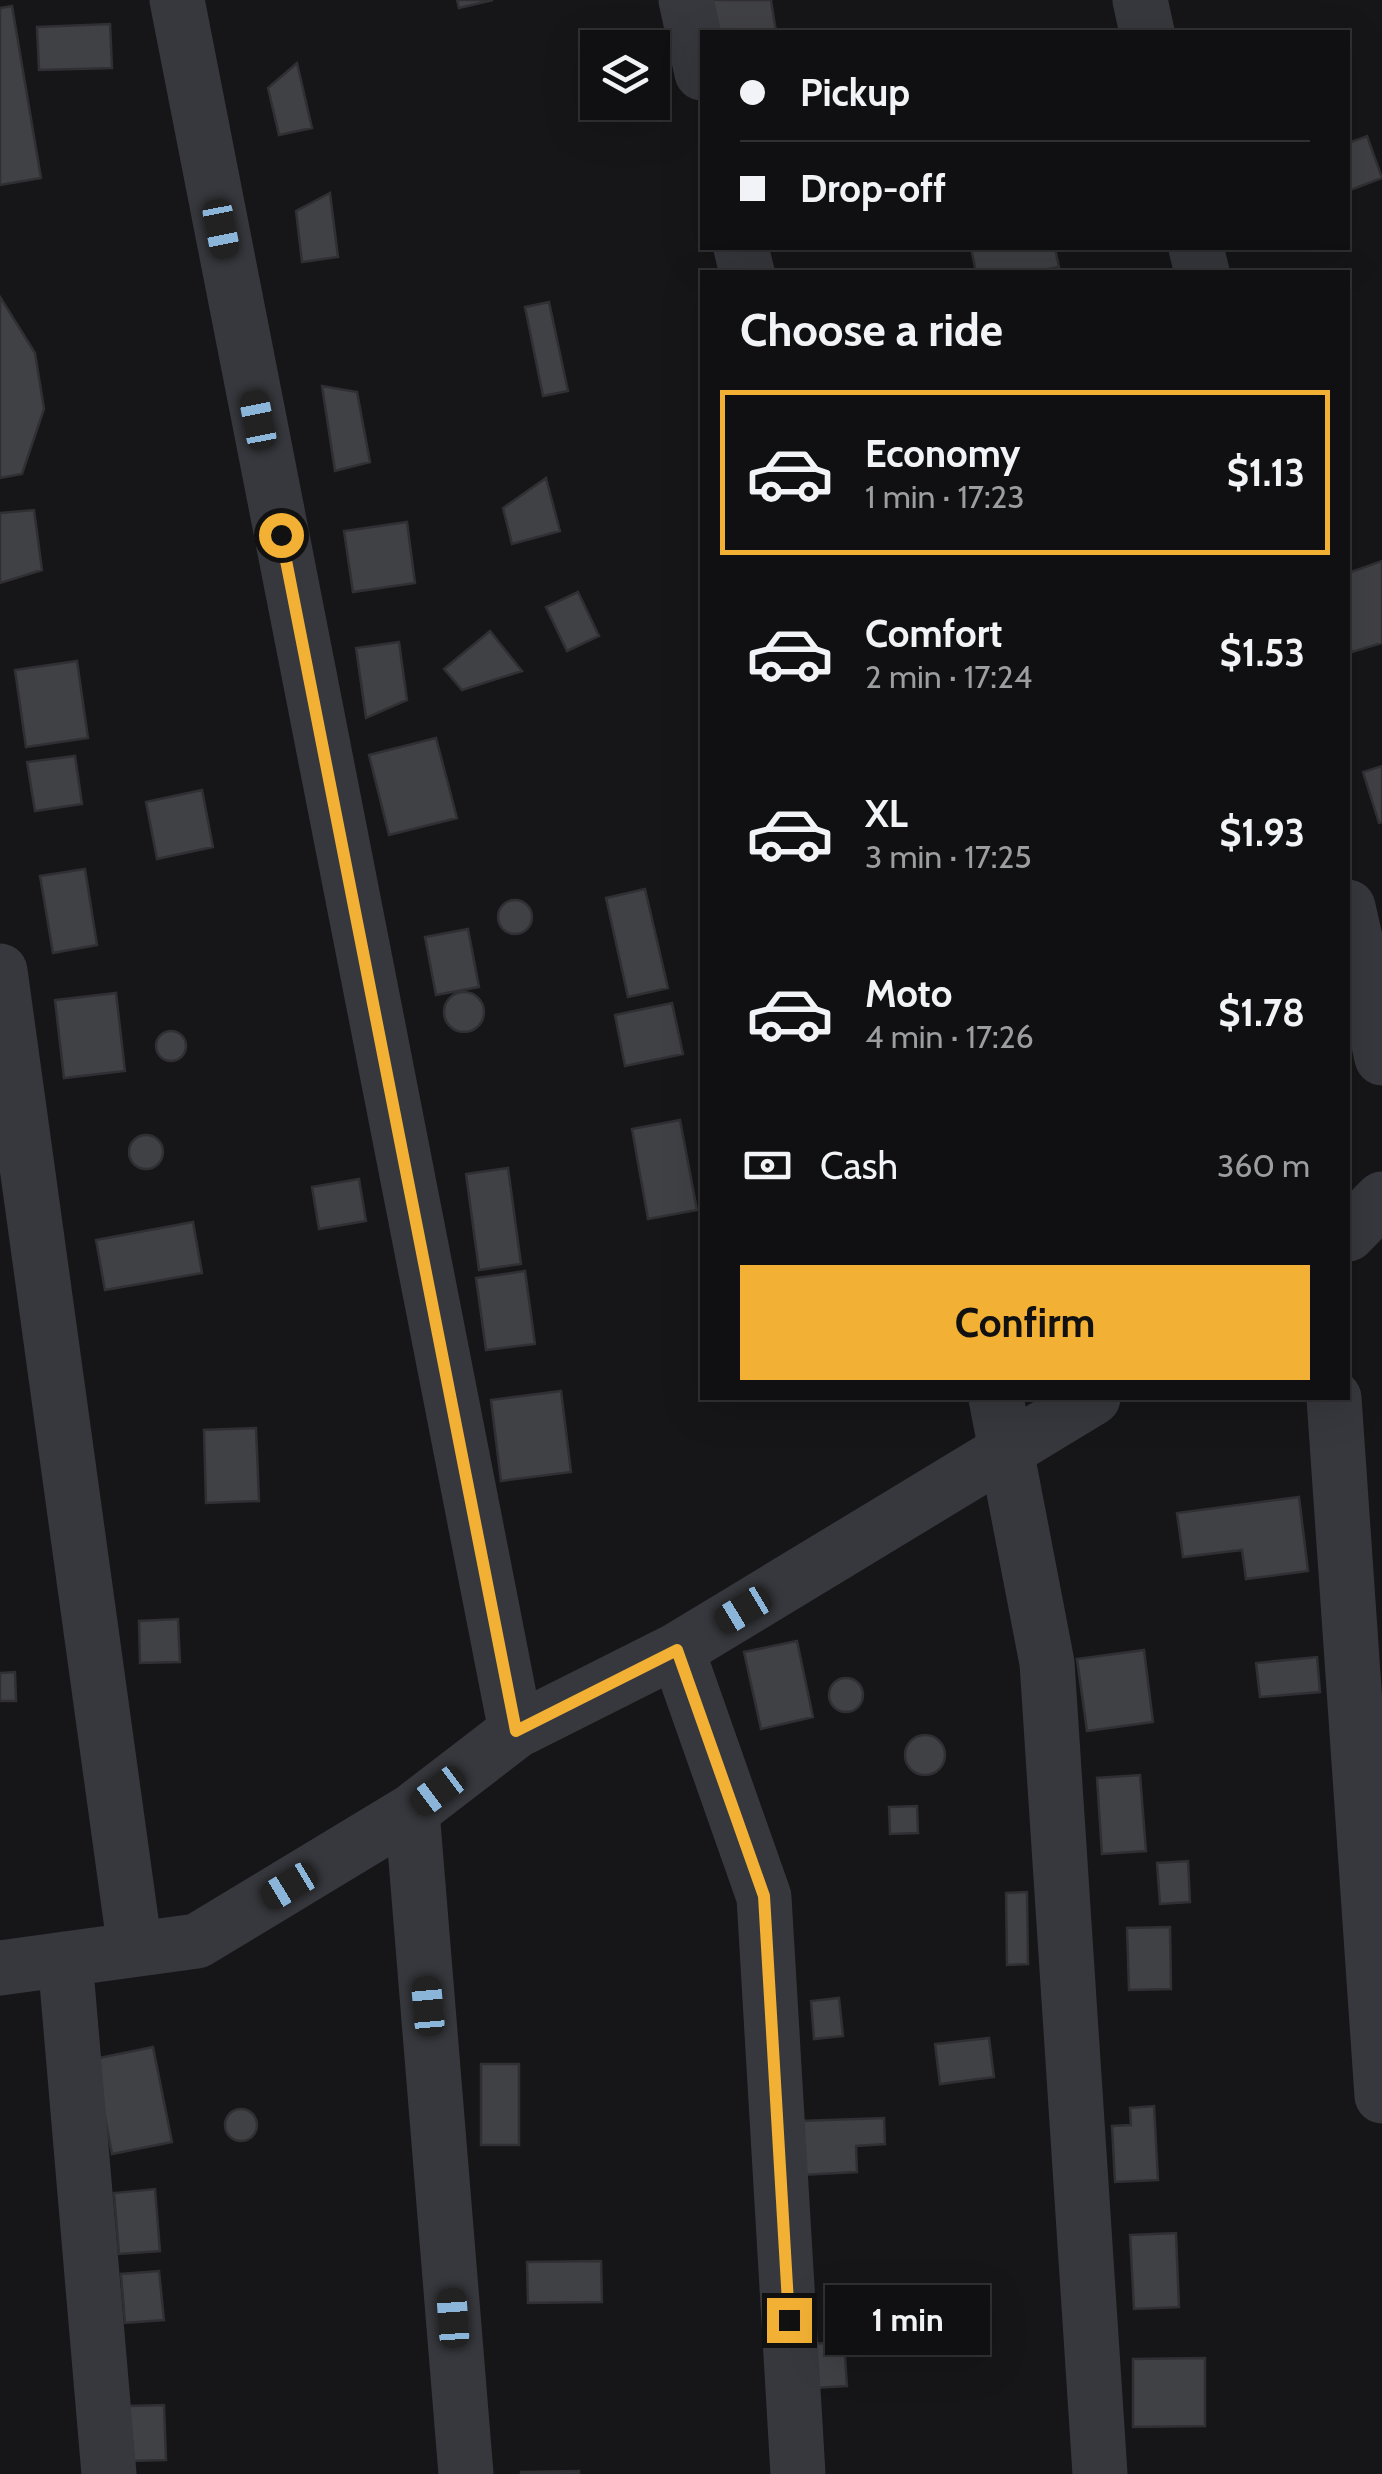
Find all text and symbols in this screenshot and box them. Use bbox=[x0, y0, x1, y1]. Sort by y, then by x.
map controls bbox=[580, 30, 670, 120]
button: layers bbox=[580, 30, 670, 120]
text: Pickup bbox=[800, 69, 910, 116]
text: Drop-off bbox=[800, 165, 946, 212]
car bbox=[201, 197, 241, 261]
text: Choose a ride bbox=[740, 303, 1003, 357]
car bbox=[238, 388, 278, 452]
icon: car bbox=[745, 428, 835, 518]
text: Economy bbox=[865, 430, 1020, 477]
text: $1.13 bbox=[1227, 449, 1305, 496]
text: 1 min · 17:23 bbox=[865, 477, 1025, 516]
route start bbox=[259, 513, 304, 558]
icon: car bbox=[745, 608, 835, 698]
text: Comfort bbox=[865, 610, 1002, 657]
text: $1.53 bbox=[1220, 629, 1305, 676]
text: 2 min · 17:24 bbox=[865, 657, 1032, 696]
icon: car bbox=[745, 788, 835, 878]
text: XL bbox=[865, 790, 908, 837]
text: $1.93 bbox=[1219, 809, 1305, 856]
text: 3 min · 17:25 bbox=[865, 837, 1032, 876]
icon: car bbox=[745, 968, 835, 1058]
text: Moto bbox=[865, 970, 952, 1017]
text: $1.78 bbox=[1218, 989, 1305, 1036]
text: 4 min · 17:26 bbox=[865, 1017, 1034, 1056]
icon: cash bbox=[740, 1138, 795, 1193]
text: Cash bbox=[820, 1142, 898, 1189]
text: 360 m bbox=[1217, 1146, 1310, 1185]
button: Confirm bbox=[740, 1265, 1310, 1380]
car bbox=[710, 1582, 776, 1638]
car bbox=[405, 1761, 471, 1821]
car bbox=[256, 1858, 322, 1914]
car bbox=[410, 1975, 446, 2037]
callout: 1 min bbox=[824, 2285, 989, 2355]
car bbox=[436, 2287, 470, 2349]
route end bbox=[767, 2298, 812, 2343]
text: 1 min bbox=[871, 2300, 944, 2339]

